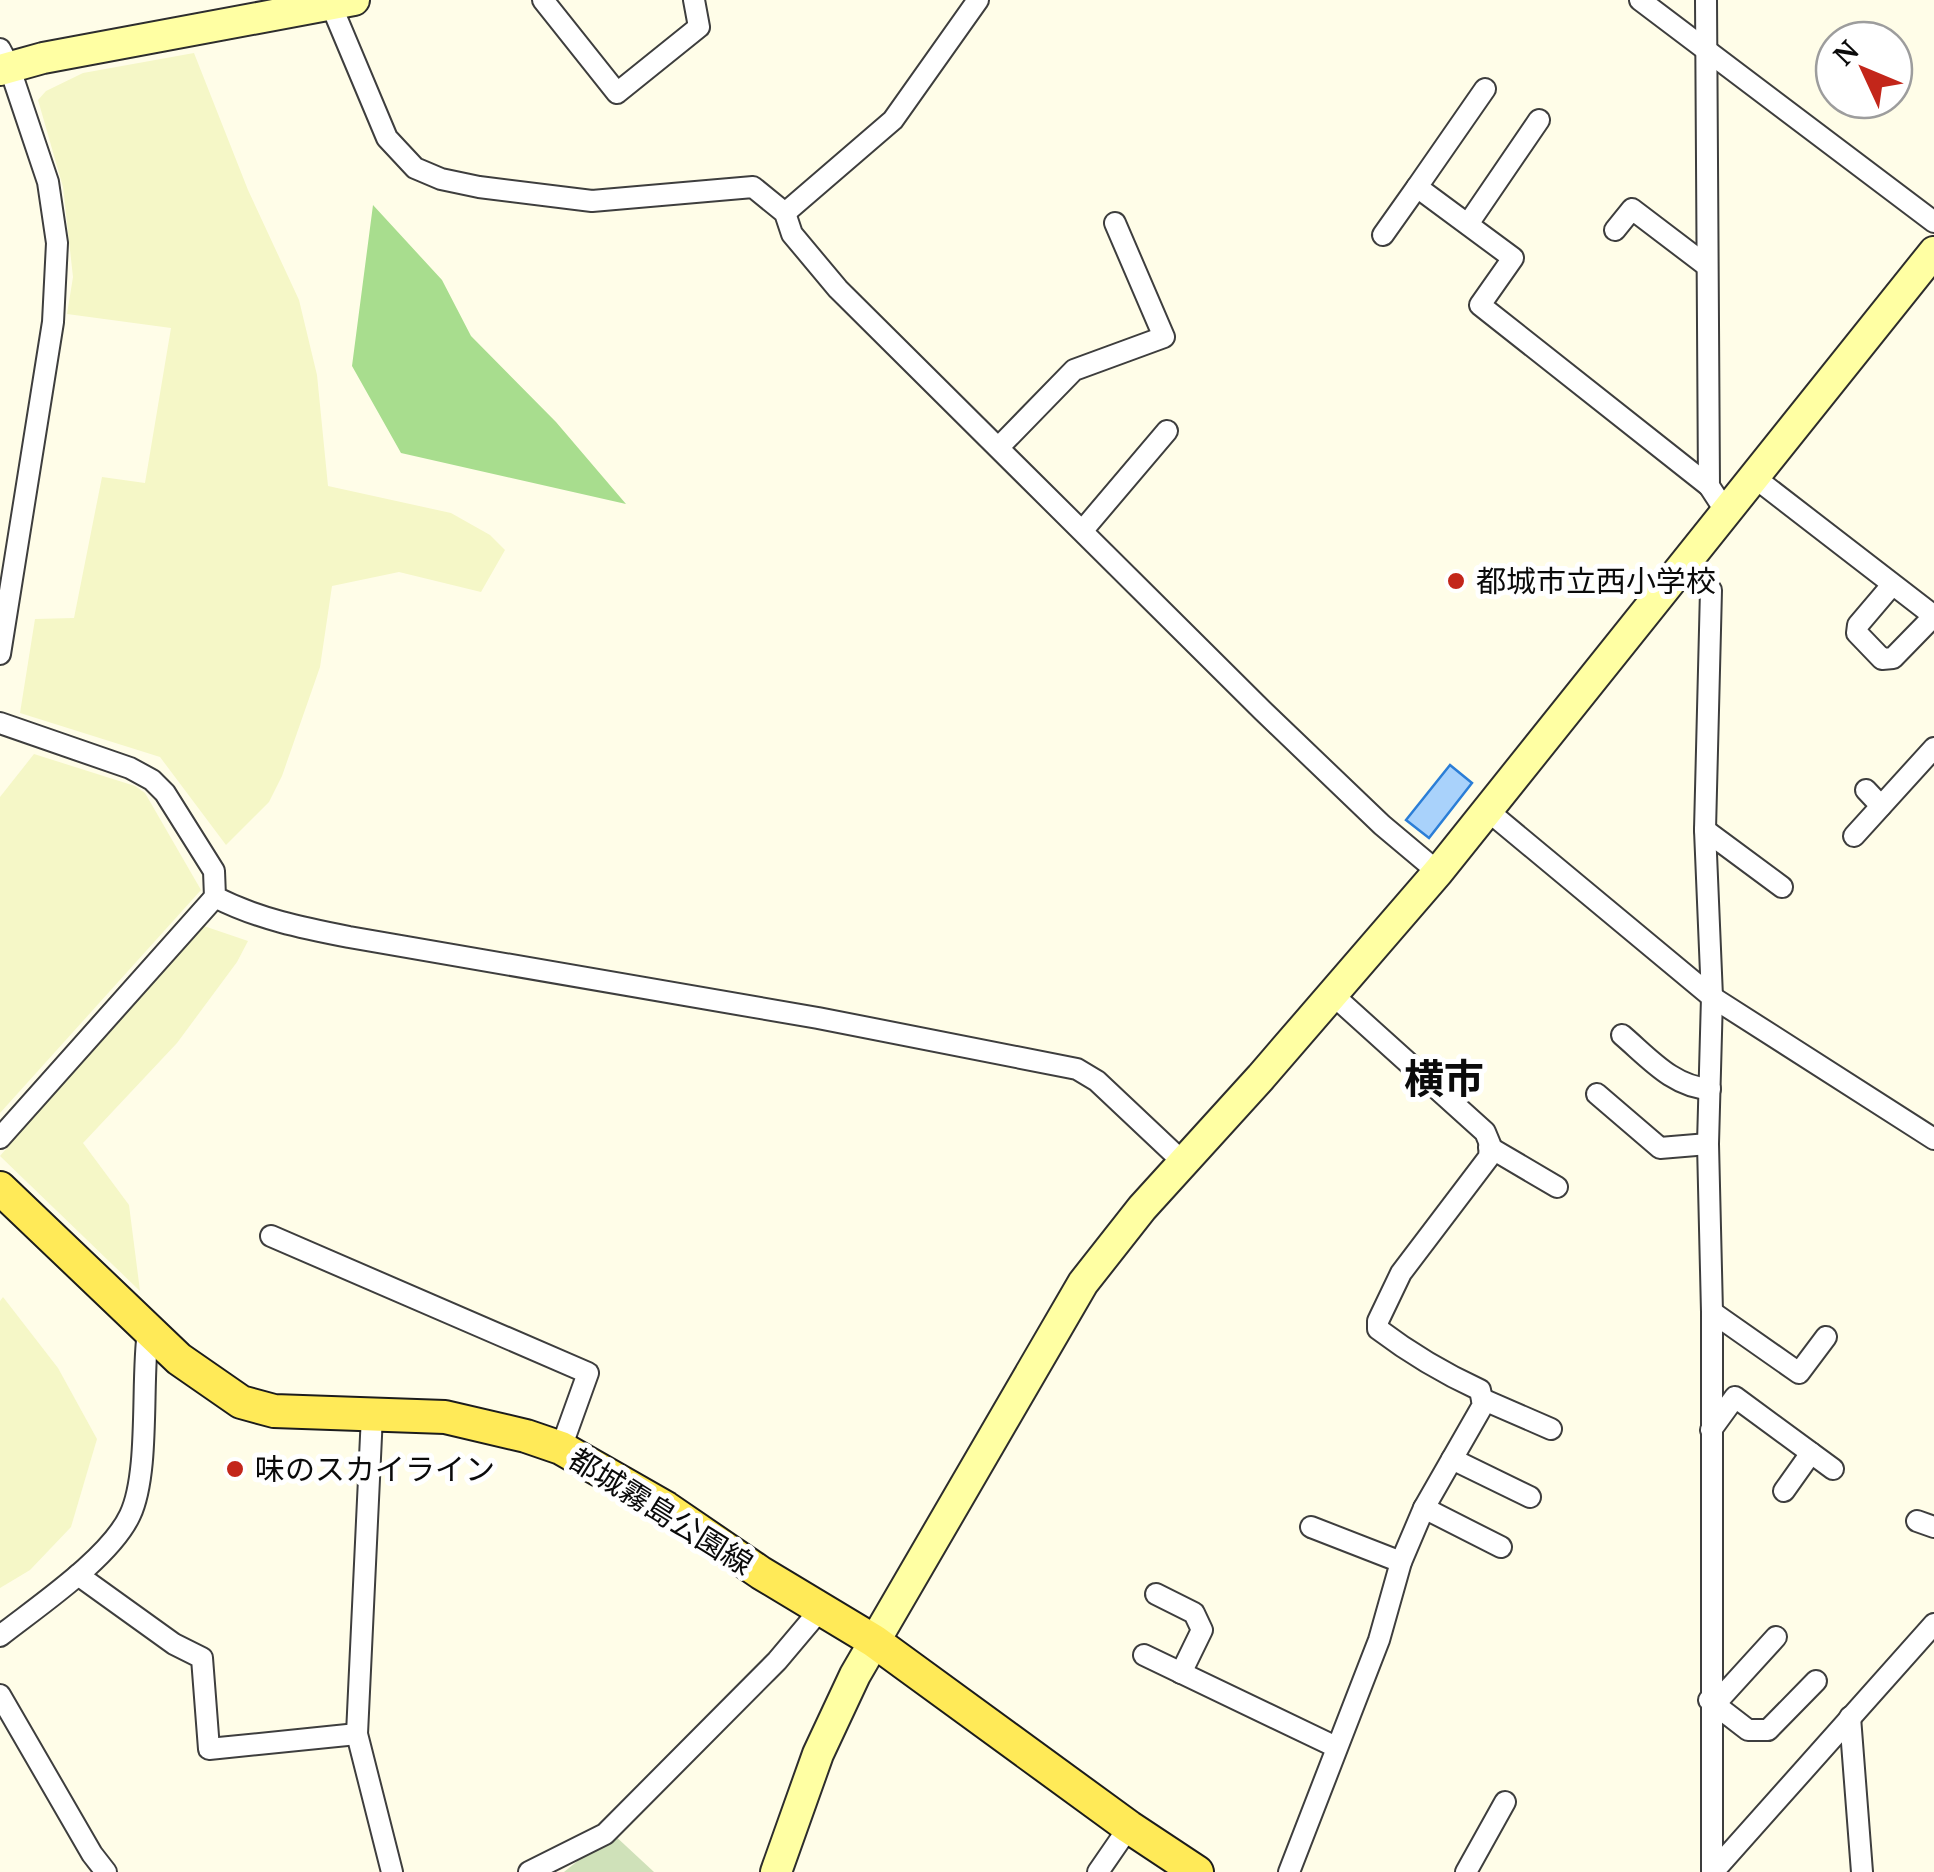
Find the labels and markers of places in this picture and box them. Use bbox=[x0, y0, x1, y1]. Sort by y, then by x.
place label: 都城市立西小学校 bbox=[1476, 561, 1716, 601]
marker: 都城市立西小学校 bbox=[1445, 570, 1467, 592]
place label: 味のスカイライン bbox=[255, 1449, 495, 1489]
marker: 味のスカイライン bbox=[224, 1458, 246, 1480]

